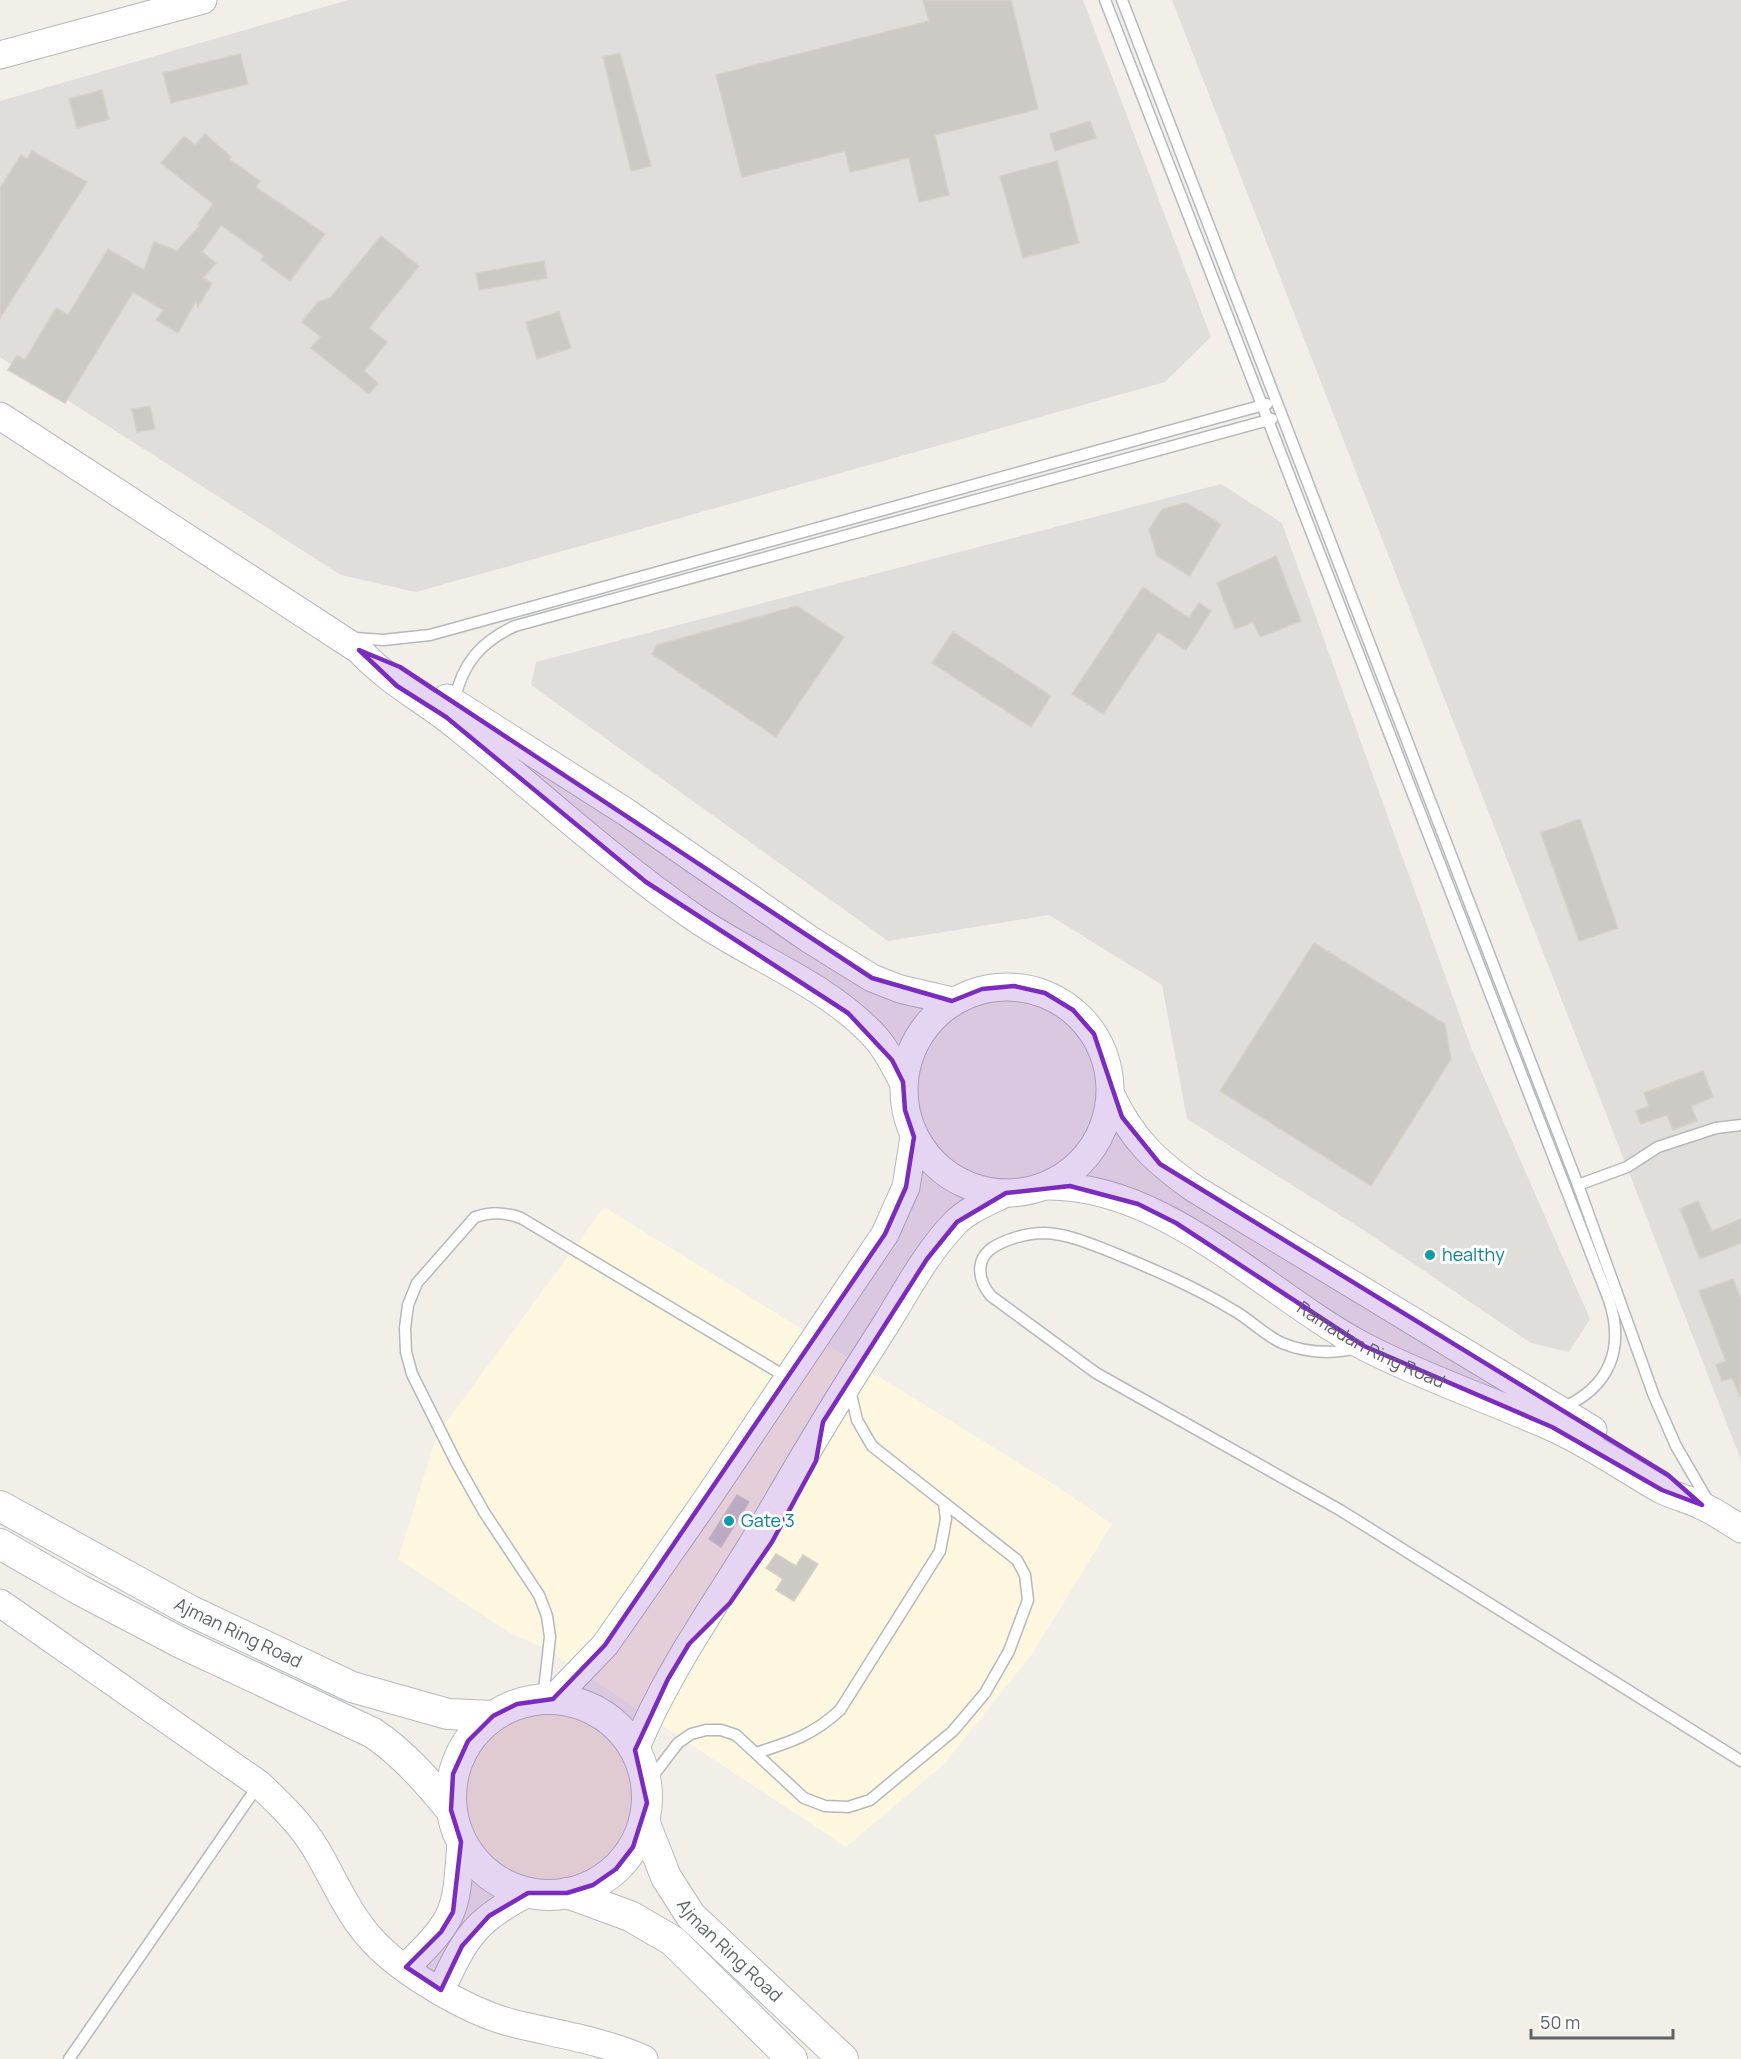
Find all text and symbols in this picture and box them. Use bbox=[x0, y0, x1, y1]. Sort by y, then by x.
place label: healthy bbox=[1442, 1242, 1505, 1266]
marker: healthy bbox=[1423, 1248, 1437, 1262]
street label: Ramadan Ring Road bbox=[1293, 1295, 1449, 1393]
place label: Gate 3 bbox=[741, 1508, 795, 1532]
marker: Gate 3 bbox=[722, 1514, 736, 1528]
street label: Ajman Ring Road bbox=[170, 1591, 306, 1673]
street label: Ajman Ring Road bbox=[672, 1894, 788, 2007]
scale bar bbox=[1531, 2002, 1674, 2040]
text: 50 m bbox=[1540, 2010, 1580, 2034]

